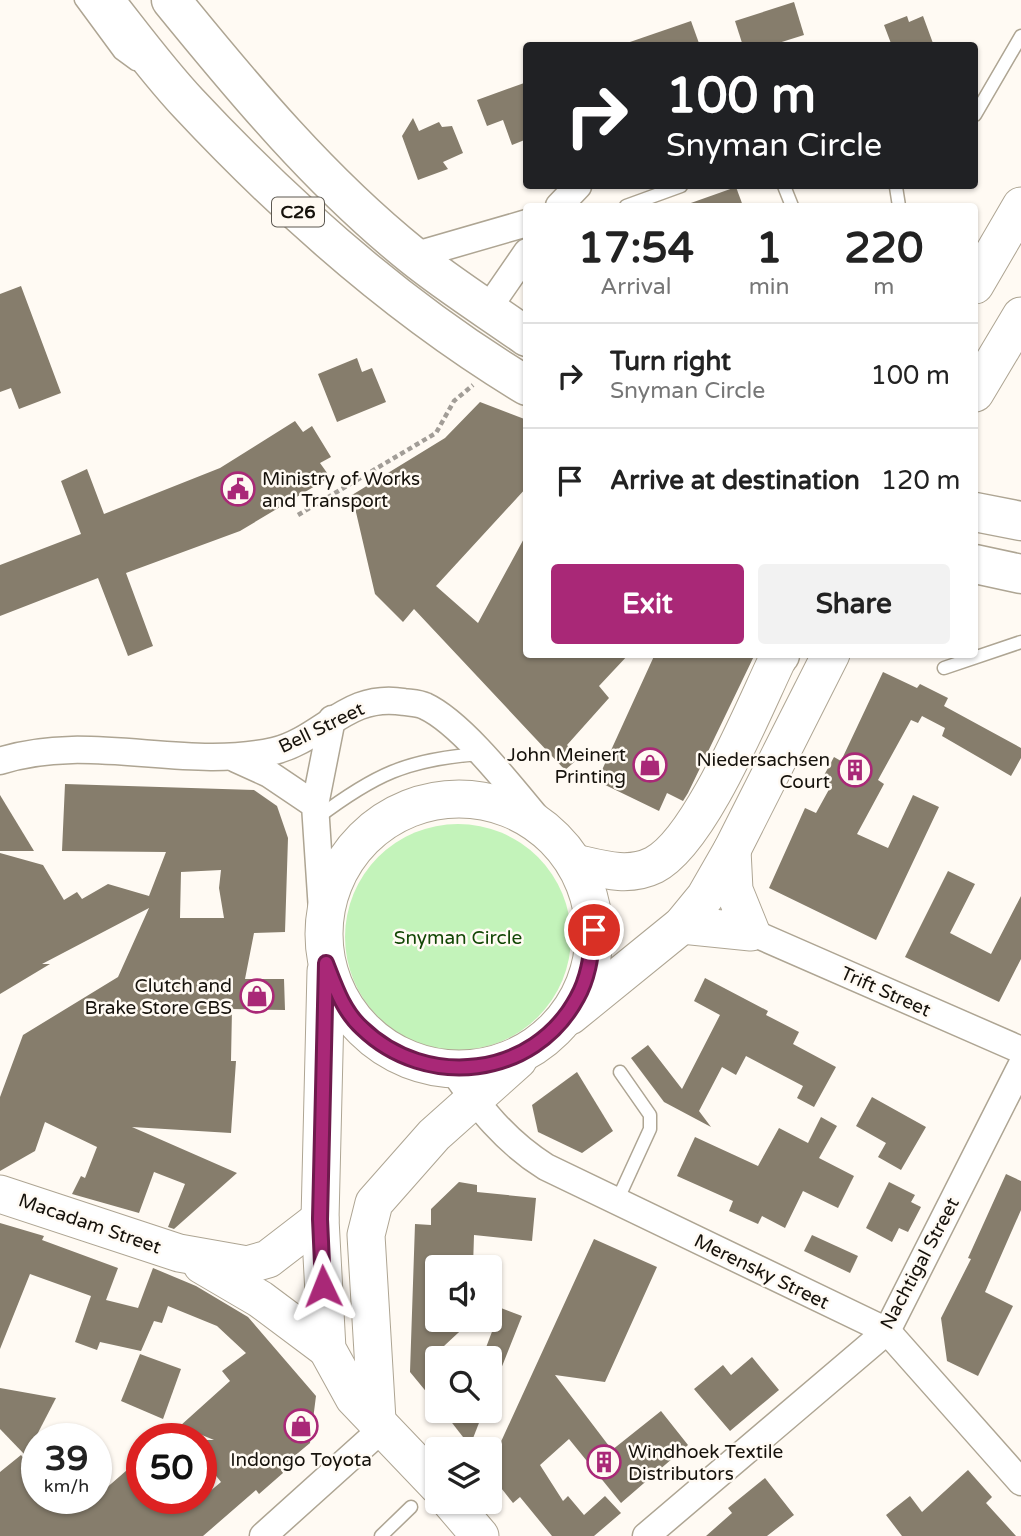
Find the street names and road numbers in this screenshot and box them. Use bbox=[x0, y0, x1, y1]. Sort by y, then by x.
road number: C26 bbox=[272, 197, 324, 226]
street label: Bell Street bbox=[275, 698, 368, 758]
street label: Trift Street bbox=[837, 962, 934, 1021]
street label: Macadam Street bbox=[16, 1189, 164, 1259]
street label: Nachtigal Street bbox=[876, 1194, 964, 1333]
street label: Merensky Street bbox=[691, 1230, 832, 1314]

